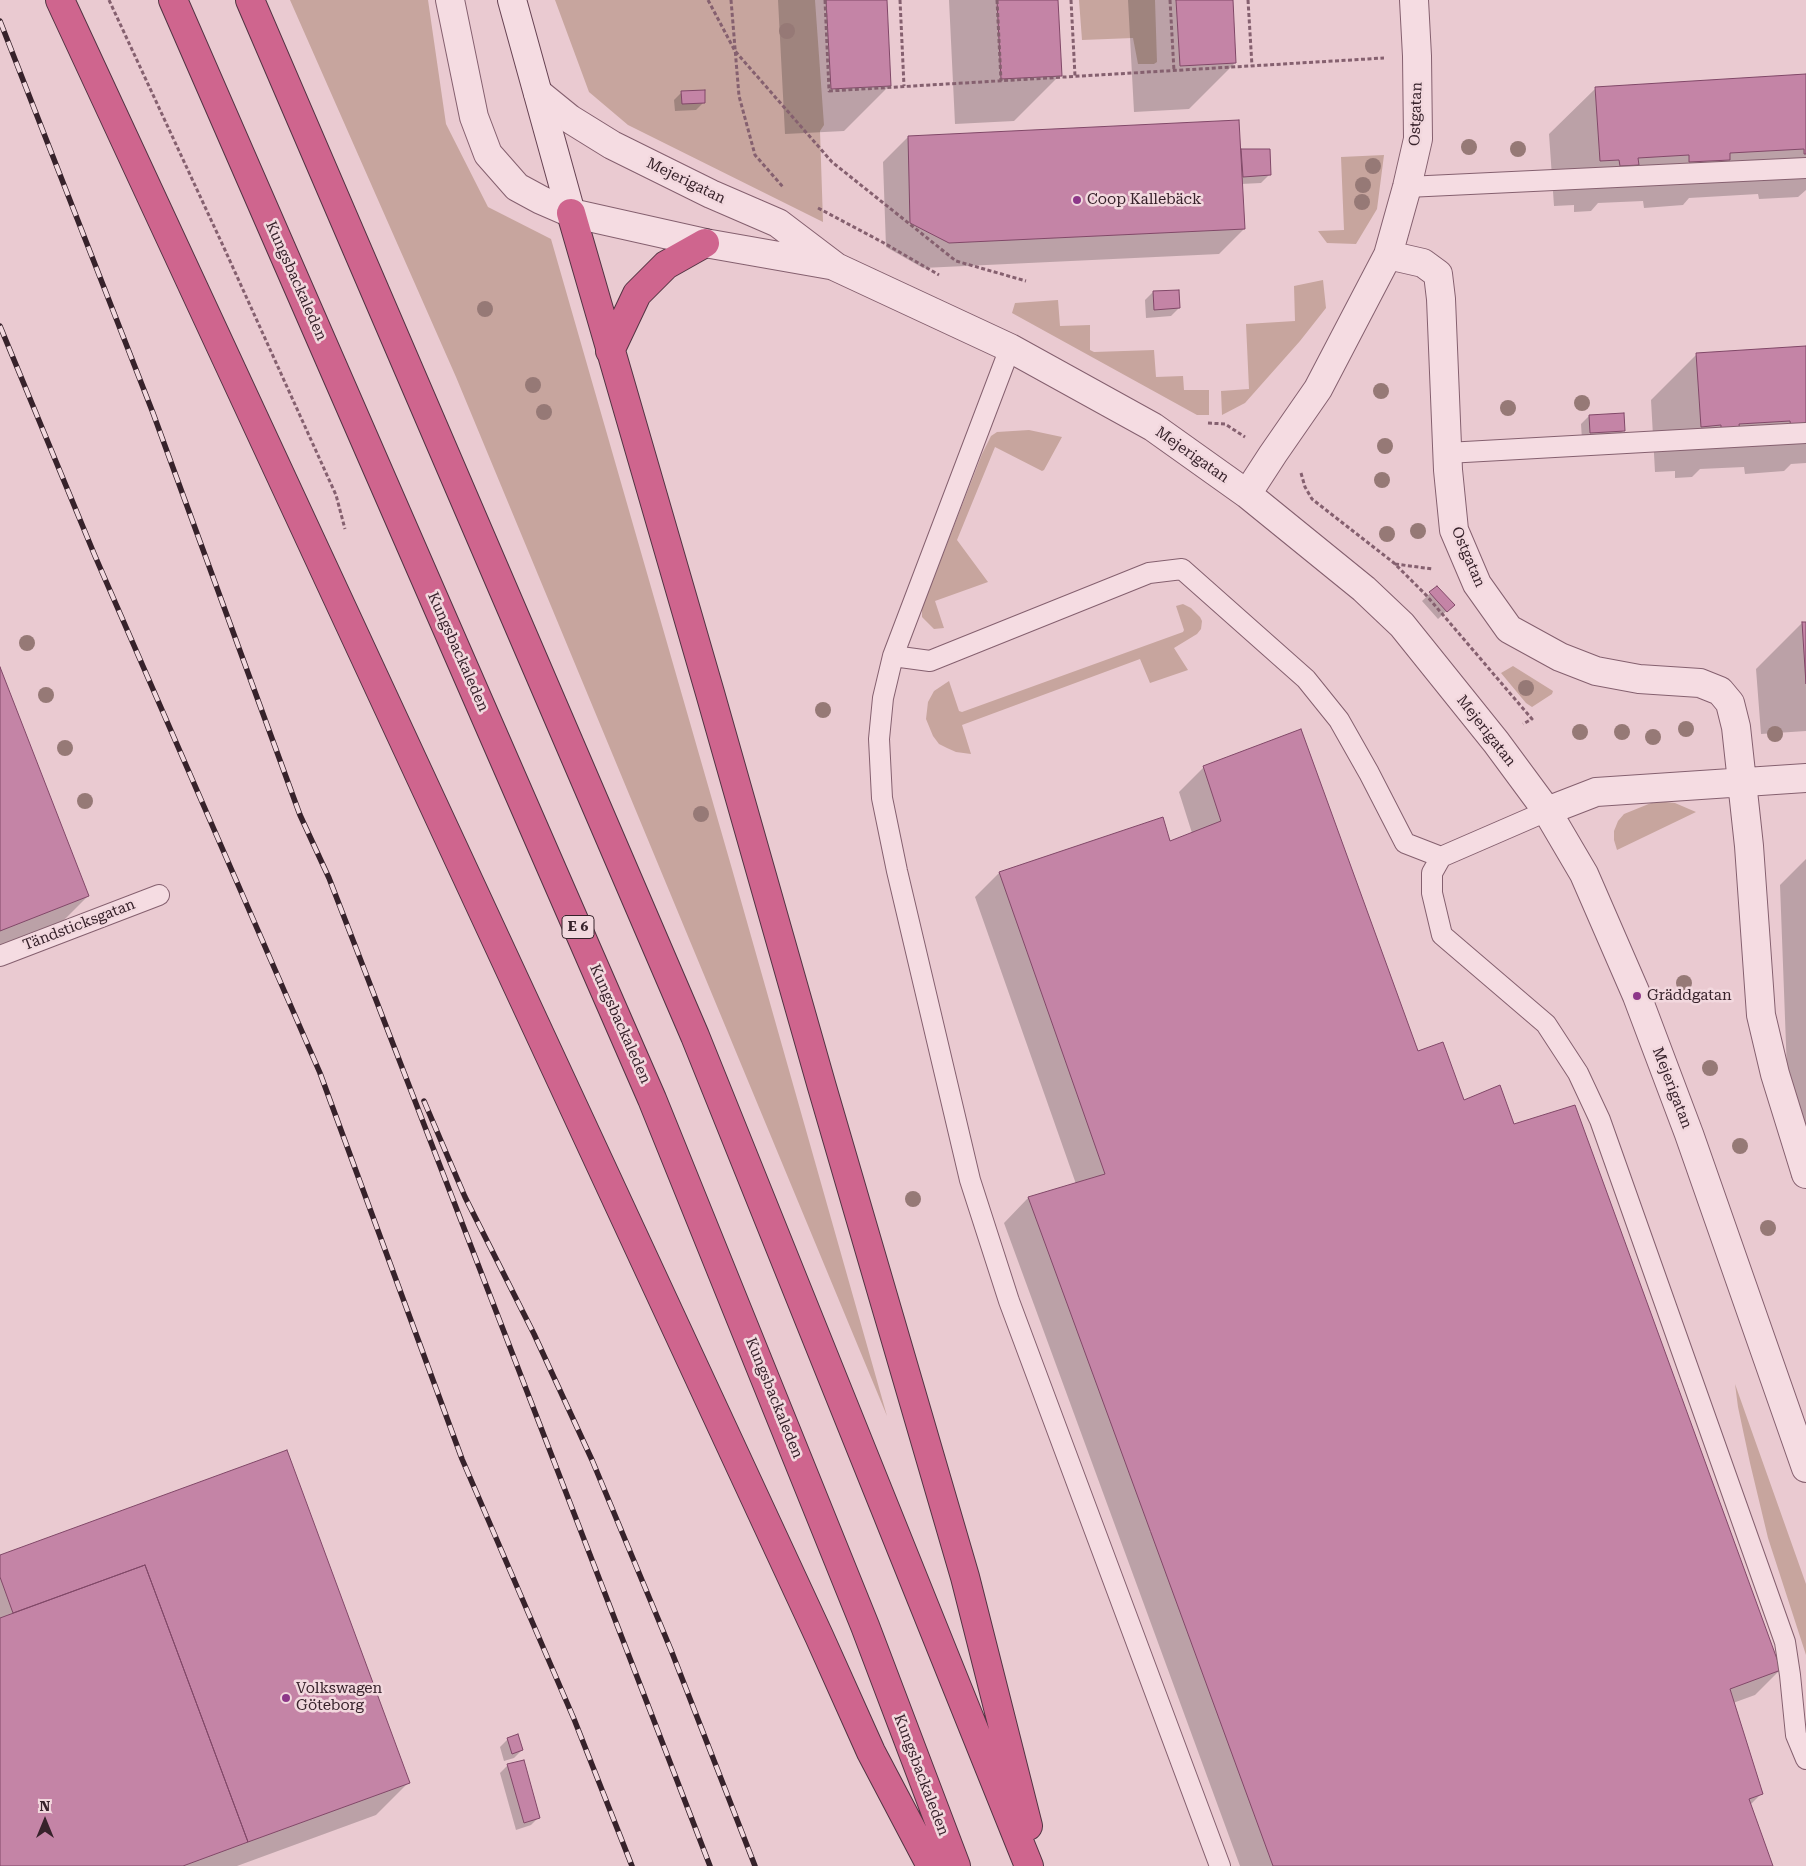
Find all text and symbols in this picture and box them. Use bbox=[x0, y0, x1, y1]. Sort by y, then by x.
street label: Ostgatan bbox=[1406, 82, 1426, 146]
street label: Mejerigatan bbox=[644, 154, 728, 208]
place label: Coop Kallebäck bbox=[1087, 191, 1201, 209]
marker: Coop Kallebäck bbox=[1071, 194, 1083, 206]
street label: Kungsbackaleden bbox=[262, 219, 330, 343]
street label: Mejerigatan bbox=[1152, 423, 1232, 487]
street label: Ostgatan bbox=[1447, 524, 1489, 590]
street label: Kungsbackaleden bbox=[424, 590, 492, 714]
street label: Mejerigatan bbox=[1453, 692, 1519, 770]
street label: Tändsticksgatan bbox=[20, 895, 138, 955]
road number: E 6 bbox=[562, 916, 594, 939]
street label: Kungsbackaleden bbox=[586, 962, 654, 1086]
place label: Gräddgatan bbox=[1647, 987, 1732, 1005]
marker: Gräddgatan bbox=[1631, 990, 1643, 1002]
street label: Mejerigatan bbox=[1648, 1045, 1696, 1131]
street label: Kungsbackaleden bbox=[742, 1335, 806, 1461]
place label: Volkswagen Göteborg bbox=[296, 1680, 382, 1715]
marker: Volkswagen Göteborg bbox=[280, 1692, 292, 1704]
street label: Kungsbackaleden bbox=[890, 1712, 952, 1838]
north arrow bbox=[20, 1796, 70, 1846]
text: N bbox=[40, 1798, 50, 1814]

